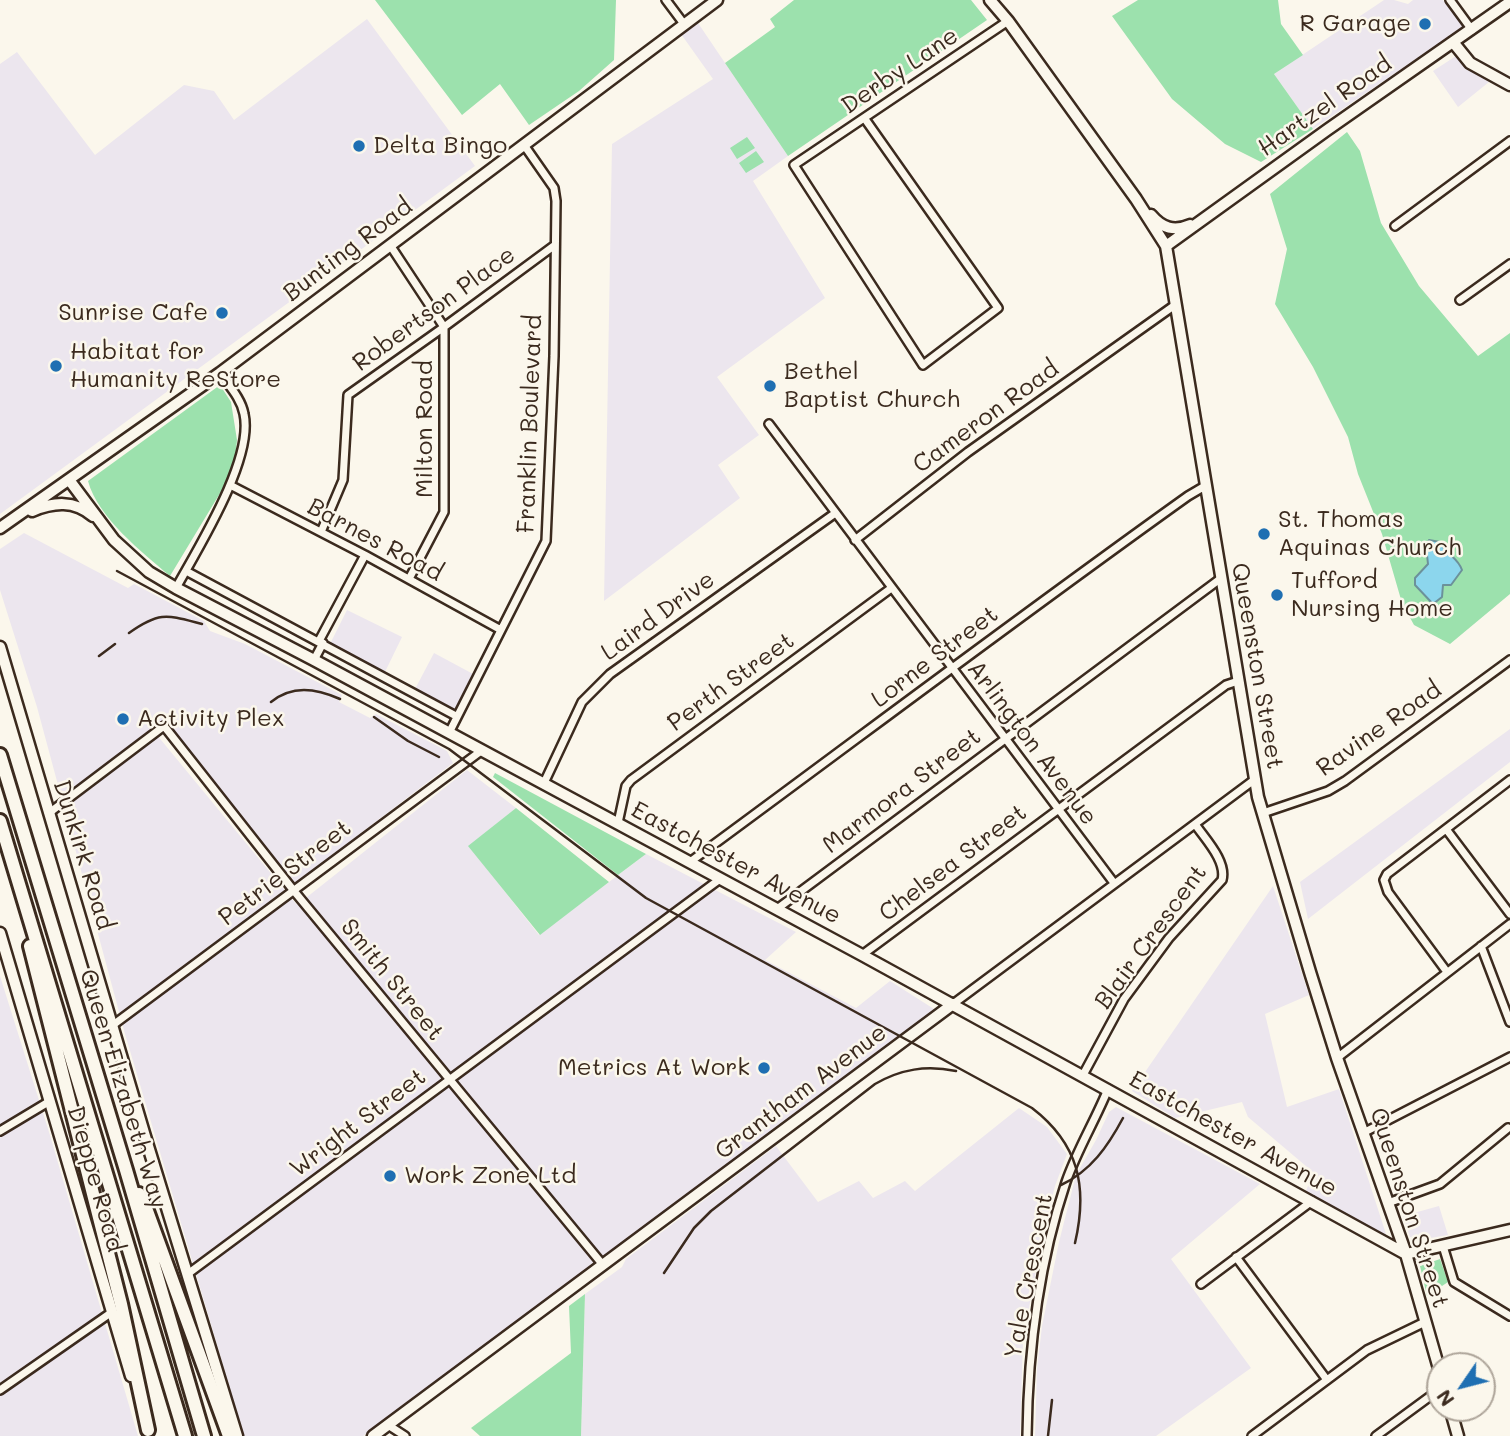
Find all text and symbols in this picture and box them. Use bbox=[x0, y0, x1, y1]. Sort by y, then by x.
place label: R Garage bbox=[1299, 10, 1411, 38]
marker: R Garage bbox=[1417, 16, 1433, 32]
street label: Derby Lane bbox=[836, 21, 964, 121]
street label: Hartzel Road bbox=[1253, 49, 1397, 163]
place label: Delta Bingo bbox=[373, 132, 507, 160]
marker: Delta Bingo bbox=[351, 138, 367, 154]
street label: Bunting Road bbox=[278, 192, 418, 308]
street label: Robertson Place bbox=[347, 240, 521, 378]
place label: Sunrise Cafe bbox=[58, 299, 208, 327]
marker: Sunrise Cafe bbox=[214, 305, 230, 321]
street label: Franklin Boulevard bbox=[512, 314, 548, 534]
place label: Habitat for Humanity ReStore bbox=[70, 338, 281, 394]
street label: Cameron Road bbox=[908, 354, 1064, 480]
marker: Habitat for Humanity ReStore bbox=[48, 358, 64, 374]
place label: Bethel Baptist Church bbox=[784, 358, 960, 414]
street label: Milton Road bbox=[411, 360, 439, 498]
marker: Bethel Baptist Church bbox=[762, 378, 778, 394]
street label: Barnes Road bbox=[302, 492, 448, 588]
place label: St. Thomas Aquinas Church bbox=[1278, 506, 1462, 562]
marker: St. Thomas Aquinas Church bbox=[1256, 526, 1272, 542]
street label: Queenston Street bbox=[1225, 561, 1289, 771]
street label: Laird Drive bbox=[596, 565, 720, 667]
place label: Tufford Nursing Home bbox=[1291, 567, 1453, 623]
marker: Tufford Nursing Home bbox=[1269, 587, 1285, 603]
street label: Lorne Street bbox=[866, 600, 1004, 714]
street label: Perth Street bbox=[662, 626, 800, 738]
street label: Arlington Avenue bbox=[961, 655, 1103, 831]
street label: Ravine Road bbox=[1311, 675, 1447, 783]
place label: Activity Plex bbox=[137, 705, 284, 733]
marker: Activity Plex bbox=[115, 711, 131, 727]
street label: Marmora Street bbox=[817, 722, 987, 860]
street label: Dunkirk Road bbox=[47, 777, 119, 933]
street label: Eastchester Avenue bbox=[626, 796, 846, 930]
street label: Chelsea Street bbox=[874, 798, 1032, 928]
street label: Petrie Street bbox=[213, 814, 357, 932]
street label: Blair Crescent bbox=[1089, 859, 1213, 1015]
street label: Smith Street bbox=[334, 913, 450, 1047]
street label: Queen Elizabeth Way bbox=[73, 966, 173, 1212]
street label: Grantham Avenue bbox=[710, 1018, 892, 1166]
place label: Metrics At Work bbox=[558, 1054, 750, 1082]
marker: Metrics At Work bbox=[756, 1060, 772, 1076]
street label: Wright Street bbox=[284, 1063, 432, 1183]
street label: Eastchester Avenue bbox=[1124, 1065, 1342, 1203]
street label: Dieppe Road bbox=[60, 1103, 130, 1255]
street label: Queenston Street bbox=[1363, 1104, 1455, 1312]
place label: Work Zone Ltd bbox=[404, 1162, 576, 1190]
marker: Work Zone Ltd bbox=[382, 1168, 398, 1184]
street label: Yale Crescent bbox=[999, 1191, 1059, 1361]
north arrow bbox=[1426, 1352, 1496, 1422]
text: N bbox=[1431, 1385, 1459, 1411]

